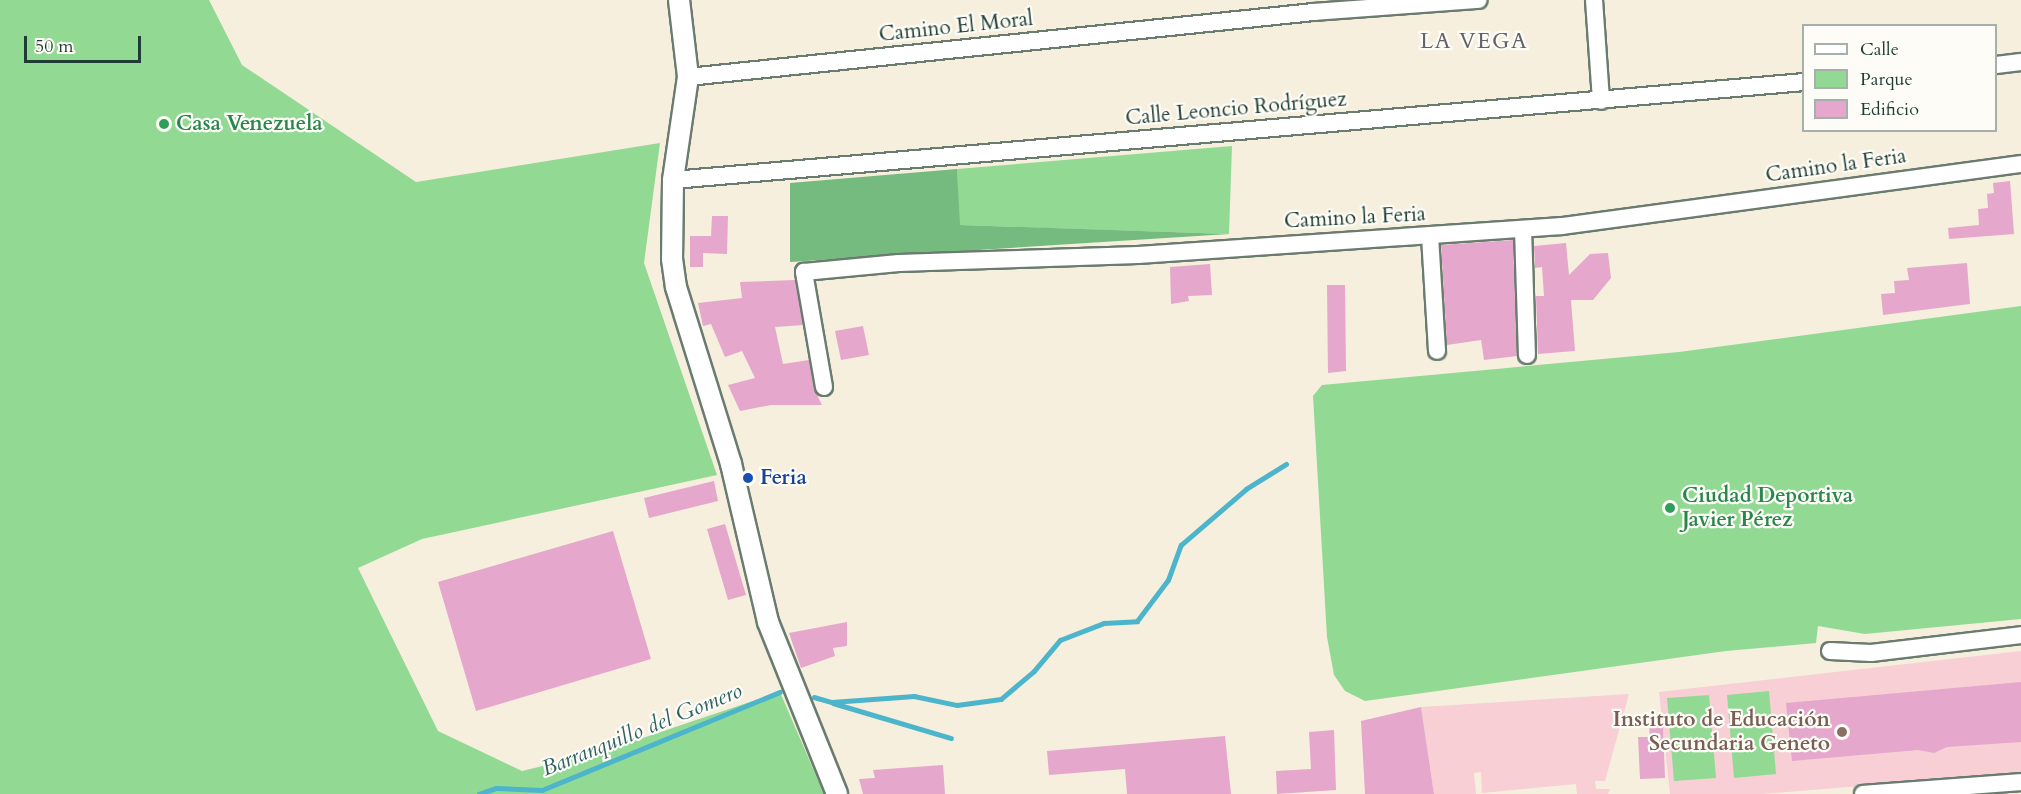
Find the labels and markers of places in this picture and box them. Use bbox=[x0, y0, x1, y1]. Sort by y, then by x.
place label: Casa Venezuela bbox=[176, 111, 323, 137]
marker: Casa Venezuela bbox=[157, 117, 171, 131]
place label: Feria bbox=[760, 465, 807, 491]
marker: Feria bbox=[741, 471, 755, 485]
place label: Ciudad Deportiva Javier Pérez bbox=[1682, 483, 1853, 533]
marker: Ciudad Deportiva Javier Pérez bbox=[1663, 501, 1677, 515]
place label: Instituto de Educación Secundaria Geneto bbox=[1613, 707, 1830, 757]
marker: Instituto de Educación Secundaria Geneto bbox=[1835, 725, 1849, 739]

